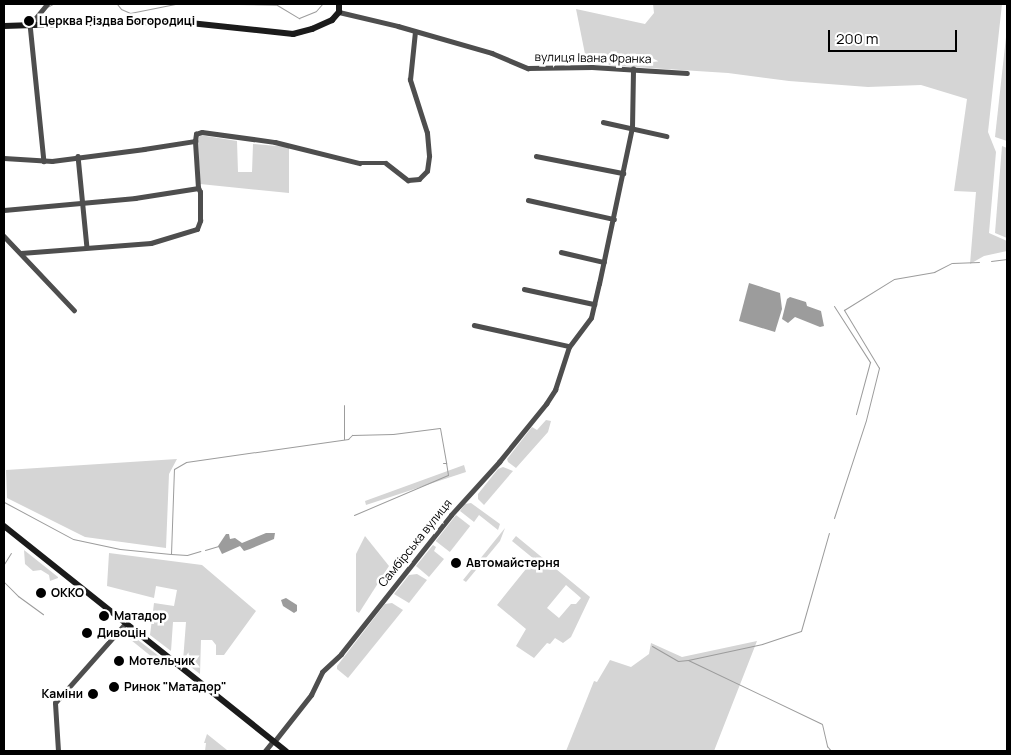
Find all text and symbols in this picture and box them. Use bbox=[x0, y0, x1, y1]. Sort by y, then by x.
place label: Церква Різдва Богородиці bbox=[39, 14, 195, 28]
marker: Церква Різдва Богородиці bbox=[23, 15, 35, 27]
scale bar bbox=[831, 20, 960, 52]
text: 200 m bbox=[836, 28, 879, 49]
street label: вулиця Івана Франка bbox=[535, 50, 651, 66]
street label: Самбірська вулиця bbox=[375, 496, 455, 590]
place label: Автомайстерня bbox=[466, 556, 560, 570]
marker: Автомайстерня bbox=[450, 557, 462, 569]
place label: ОККО bbox=[51, 586, 84, 600]
marker: ОККО bbox=[35, 587, 47, 599]
place label: Матадор bbox=[114, 609, 167, 623]
marker: Матадор bbox=[98, 610, 110, 622]
place label: Дивоцін bbox=[97, 626, 146, 640]
marker: Дивоцін bbox=[81, 627, 93, 639]
place label: Мотельчик bbox=[129, 654, 195, 668]
marker: Мотельчик bbox=[113, 655, 125, 667]
place label: Ринок "Матадор" bbox=[124, 680, 227, 694]
marker: Ринок "Матадор" bbox=[108, 681, 120, 693]
place label: Каміни bbox=[42, 687, 83, 701]
marker: Каміни bbox=[87, 688, 99, 700]

